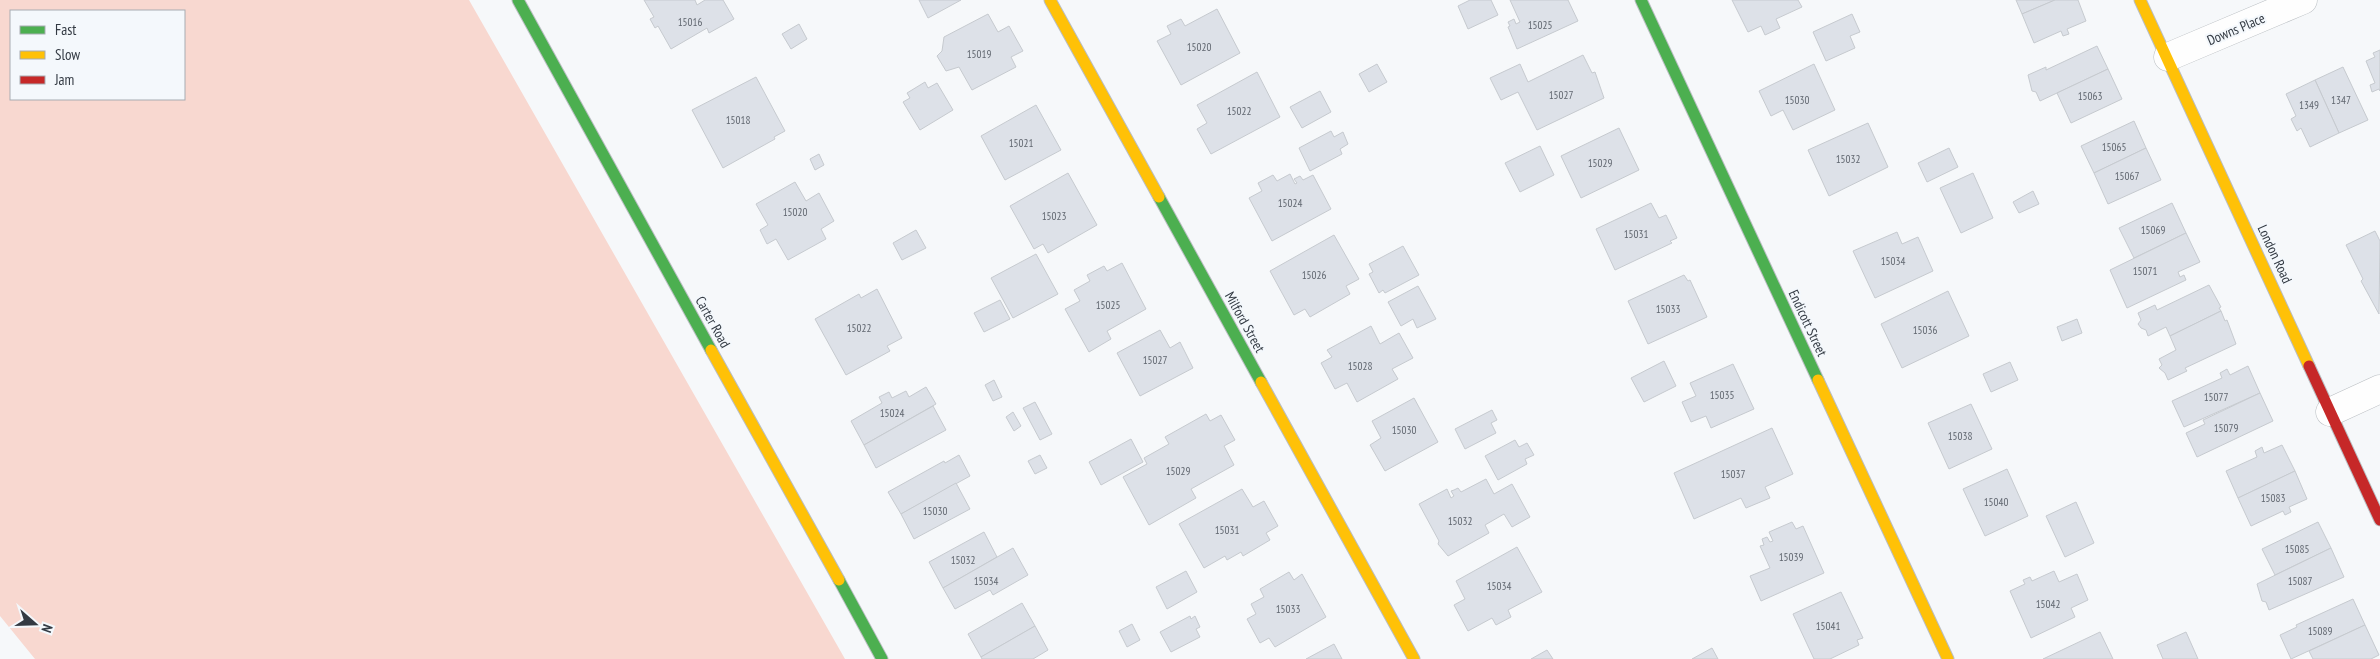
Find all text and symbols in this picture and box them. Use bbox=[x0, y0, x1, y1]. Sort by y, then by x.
street label: Downs Place bbox=[2204, 9, 2268, 49]
legend bbox=[10, 10, 185, 100]
house number: 15016 bbox=[678, 15, 702, 29]
house number: 15025 bbox=[1528, 18, 1552, 32]
text: Fast bbox=[55, 20, 76, 39]
house number: 15020 bbox=[1187, 40, 1211, 54]
text: Slow bbox=[55, 45, 80, 64]
house number: 15019 bbox=[967, 47, 991, 61]
text: Jam bbox=[54, 70, 74, 89]
house number: 15027 bbox=[1549, 88, 1573, 102]
house number: 15063 bbox=[2078, 89, 2102, 103]
house number: 15030 bbox=[1785, 93, 1809, 107]
house number: 1347 bbox=[2331, 93, 2351, 107]
house number: 1349 bbox=[2299, 98, 2319, 112]
house number: 15022 bbox=[1227, 104, 1251, 118]
house number: 15018 bbox=[726, 113, 750, 127]
house number: 15021 bbox=[1009, 136, 1033, 150]
house number: 15065 bbox=[2102, 140, 2126, 154]
house number: 15032 bbox=[1836, 152, 1860, 166]
house number: 15029 bbox=[1588, 156, 1612, 170]
house number: 15067 bbox=[2115, 169, 2139, 183]
house number: 15024 bbox=[1278, 196, 1302, 210]
house number: 15020 bbox=[783, 205, 807, 219]
house number: 15023 bbox=[1042, 209, 1066, 223]
street label: London Road bbox=[2254, 222, 2296, 286]
house number: 15069 bbox=[2141, 223, 2165, 237]
house number: 15031 bbox=[1624, 227, 1648, 241]
house number: 15034 bbox=[1881, 254, 1905, 268]
house number: 15071 bbox=[2133, 264, 2157, 278]
house number: 15026 bbox=[1302, 268, 1326, 282]
street label: Endicott Street bbox=[1785, 287, 1831, 359]
street label: Milford Street bbox=[1221, 289, 1269, 356]
street label: Carter Road bbox=[692, 293, 734, 351]
house number: 15025 bbox=[1096, 298, 1120, 312]
house number: 15033 bbox=[1656, 302, 1680, 316]
house number: 15022 bbox=[847, 321, 871, 335]
house number: 15036 bbox=[1913, 323, 1937, 337]
house number: 15027 bbox=[1143, 353, 1167, 367]
house number: 15028 bbox=[1348, 359, 1372, 373]
house number: 15035 bbox=[1710, 388, 1734, 402]
house number: 15077 bbox=[2204, 390, 2228, 404]
house number: 15024 bbox=[880, 406, 904, 420]
house number: 15079 bbox=[2214, 421, 2238, 435]
house number: 15030 bbox=[1392, 423, 1416, 437]
house number: 15038 bbox=[1948, 429, 1972, 443]
house number: 15029 bbox=[1166, 464, 1190, 478]
house number: 15037 bbox=[1721, 467, 1745, 481]
house number: 15083 bbox=[2261, 491, 2285, 505]
house number: 15040 bbox=[1984, 495, 2008, 509]
house number: 15030 bbox=[923, 504, 947, 518]
house number: 15032 bbox=[1448, 514, 1472, 528]
house number: 15031 bbox=[1215, 523, 1239, 537]
house number: 15085 bbox=[2285, 542, 2309, 556]
house number: 15039 bbox=[1779, 550, 1803, 564]
house number: 15032 bbox=[951, 553, 975, 567]
house number: 15034 bbox=[974, 574, 998, 588]
house number: 15087 bbox=[2288, 574, 2312, 588]
house number: 15034 bbox=[1487, 579, 1511, 593]
house number: 15042 bbox=[2036, 597, 2060, 611]
north arrow bbox=[10, 599, 60, 649]
house number: 15033 bbox=[1276, 602, 1300, 616]
house number: 15041 bbox=[1816, 619, 1840, 633]
text: N bbox=[37, 622, 57, 635]
house number: 15089 bbox=[2308, 624, 2332, 638]

